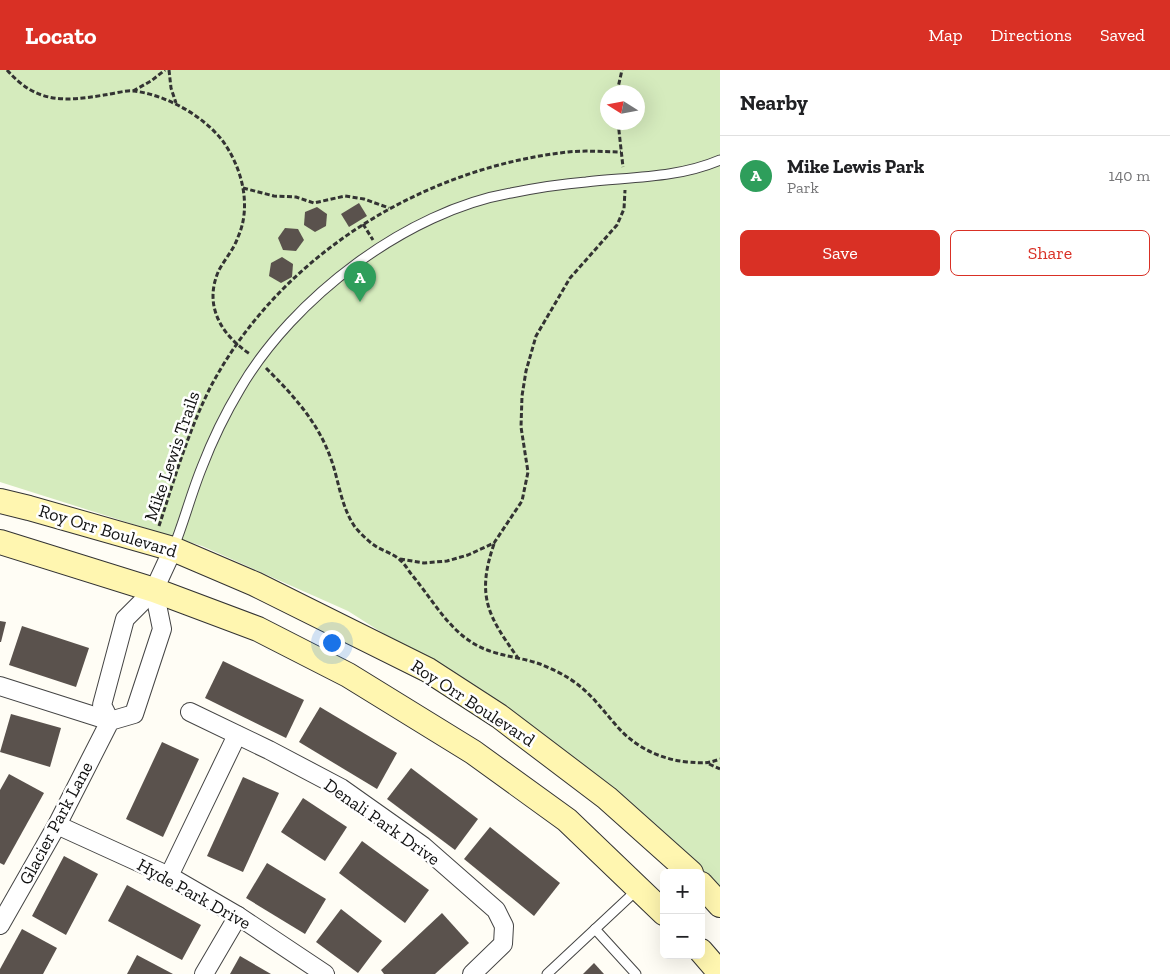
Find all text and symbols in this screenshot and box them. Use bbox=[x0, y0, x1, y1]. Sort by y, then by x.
text: Locato bbox=[25, 21, 97, 50]
text: Map bbox=[928, 24, 963, 46]
text: Directions bbox=[991, 24, 1072, 46]
text: Saved bbox=[1100, 24, 1145, 46]
north arrow bbox=[600, 85, 645, 130]
text: Nearby bbox=[740, 90, 808, 115]
text: Mike Lewis Park bbox=[787, 155, 924, 178]
text: A bbox=[751, 166, 762, 185]
text: 140 m bbox=[1109, 166, 1150, 185]
text: Park bbox=[787, 178, 819, 197]
button: Save bbox=[740, 230, 940, 276]
button: Share bbox=[950, 230, 1150, 276]
pin: A bbox=[344, 261, 376, 302]
street label: Mike Lewis Trails bbox=[139, 388, 205, 524]
street label: Roy Orr Boulevard bbox=[36, 500, 180, 562]
your location bbox=[319, 630, 345, 656]
street label: Roy Orr Boulevard bbox=[407, 655, 539, 751]
street label: Glacier Park Lane bbox=[14, 758, 98, 888]
street label: Denali Park Drive bbox=[320, 774, 444, 870]
street label: Hyde Park Drive bbox=[133, 854, 255, 934]
map controls bbox=[660, 869, 705, 959]
button: + bbox=[660, 869, 705, 914]
button: − bbox=[660, 914, 705, 959]

